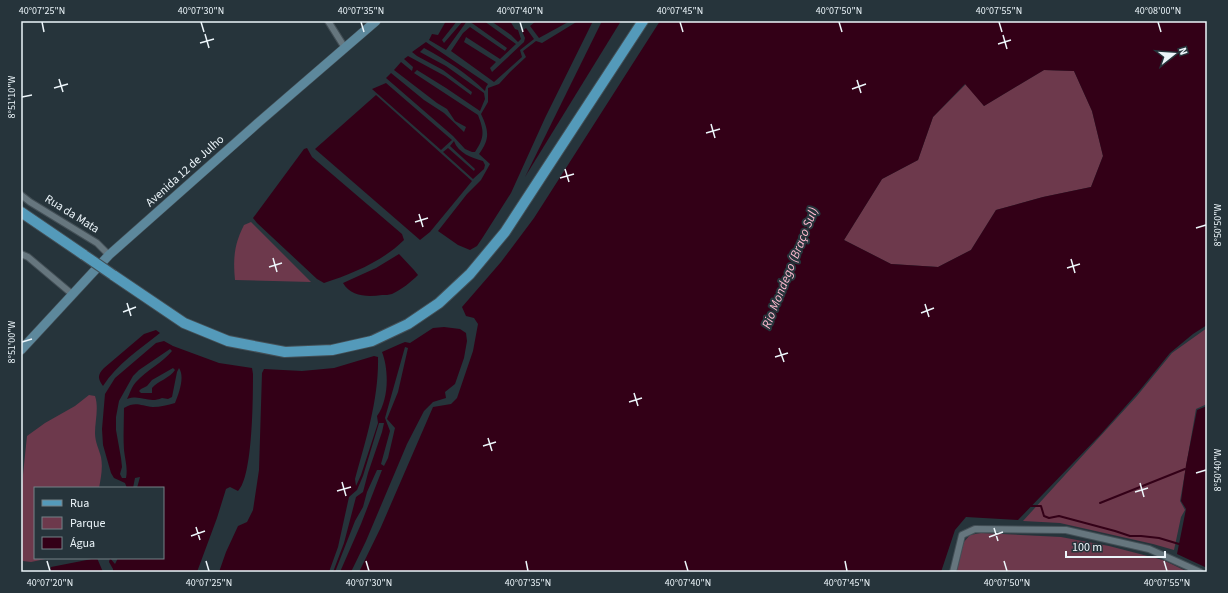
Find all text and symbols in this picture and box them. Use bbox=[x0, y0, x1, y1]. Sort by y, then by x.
text: 40°07'25"N bbox=[19, 4, 65, 18]
text: 40°07'30"N bbox=[178, 4, 224, 18]
text: 40°07'35"N bbox=[338, 4, 384, 18]
text: 40°07'40"N bbox=[497, 4, 543, 18]
text: 40°07'45"N bbox=[657, 4, 703, 18]
text: 40°07'50"N bbox=[816, 4, 862, 18]
text: 40°07'55"N bbox=[976, 4, 1022, 18]
text: 40°08'00"N bbox=[1135, 4, 1181, 18]
north arrow bbox=[1154, 34, 1194, 74]
text: N bbox=[1175, 46, 1191, 57]
text: 8°51'10"W bbox=[5, 75, 19, 118]
street label: Avenida 12 de Julho bbox=[142, 131, 228, 211]
street label: Rua da Mata bbox=[41, 191, 103, 237]
text: 8°50'50"W bbox=[1211, 203, 1225, 246]
water label: Rio Mondego (Braço Sul) bbox=[757, 205, 823, 331]
text: 8°51'00"W bbox=[5, 320, 19, 363]
text: 8°50'40"W bbox=[1211, 448, 1225, 491]
legend bbox=[34, 487, 164, 559]
text: Rua bbox=[70, 495, 89, 512]
text: Parque bbox=[70, 515, 106, 532]
scale bar bbox=[1066, 533, 1165, 559]
text: Água bbox=[70, 535, 95, 552]
text: 100 m bbox=[1072, 539, 1102, 556]
text: 40°07'20"N bbox=[27, 576, 73, 590]
text: 40°07'25"N bbox=[186, 576, 232, 590]
text: 40°07'30"N bbox=[346, 576, 392, 590]
text: 40°07'35"N bbox=[505, 576, 551, 590]
text: 40°07'40"N bbox=[665, 576, 711, 590]
text: 40°07'45"N bbox=[824, 576, 870, 590]
text: 40°07'50"N bbox=[984, 576, 1030, 590]
text: 40°07'55"N bbox=[1144, 576, 1190, 590]

